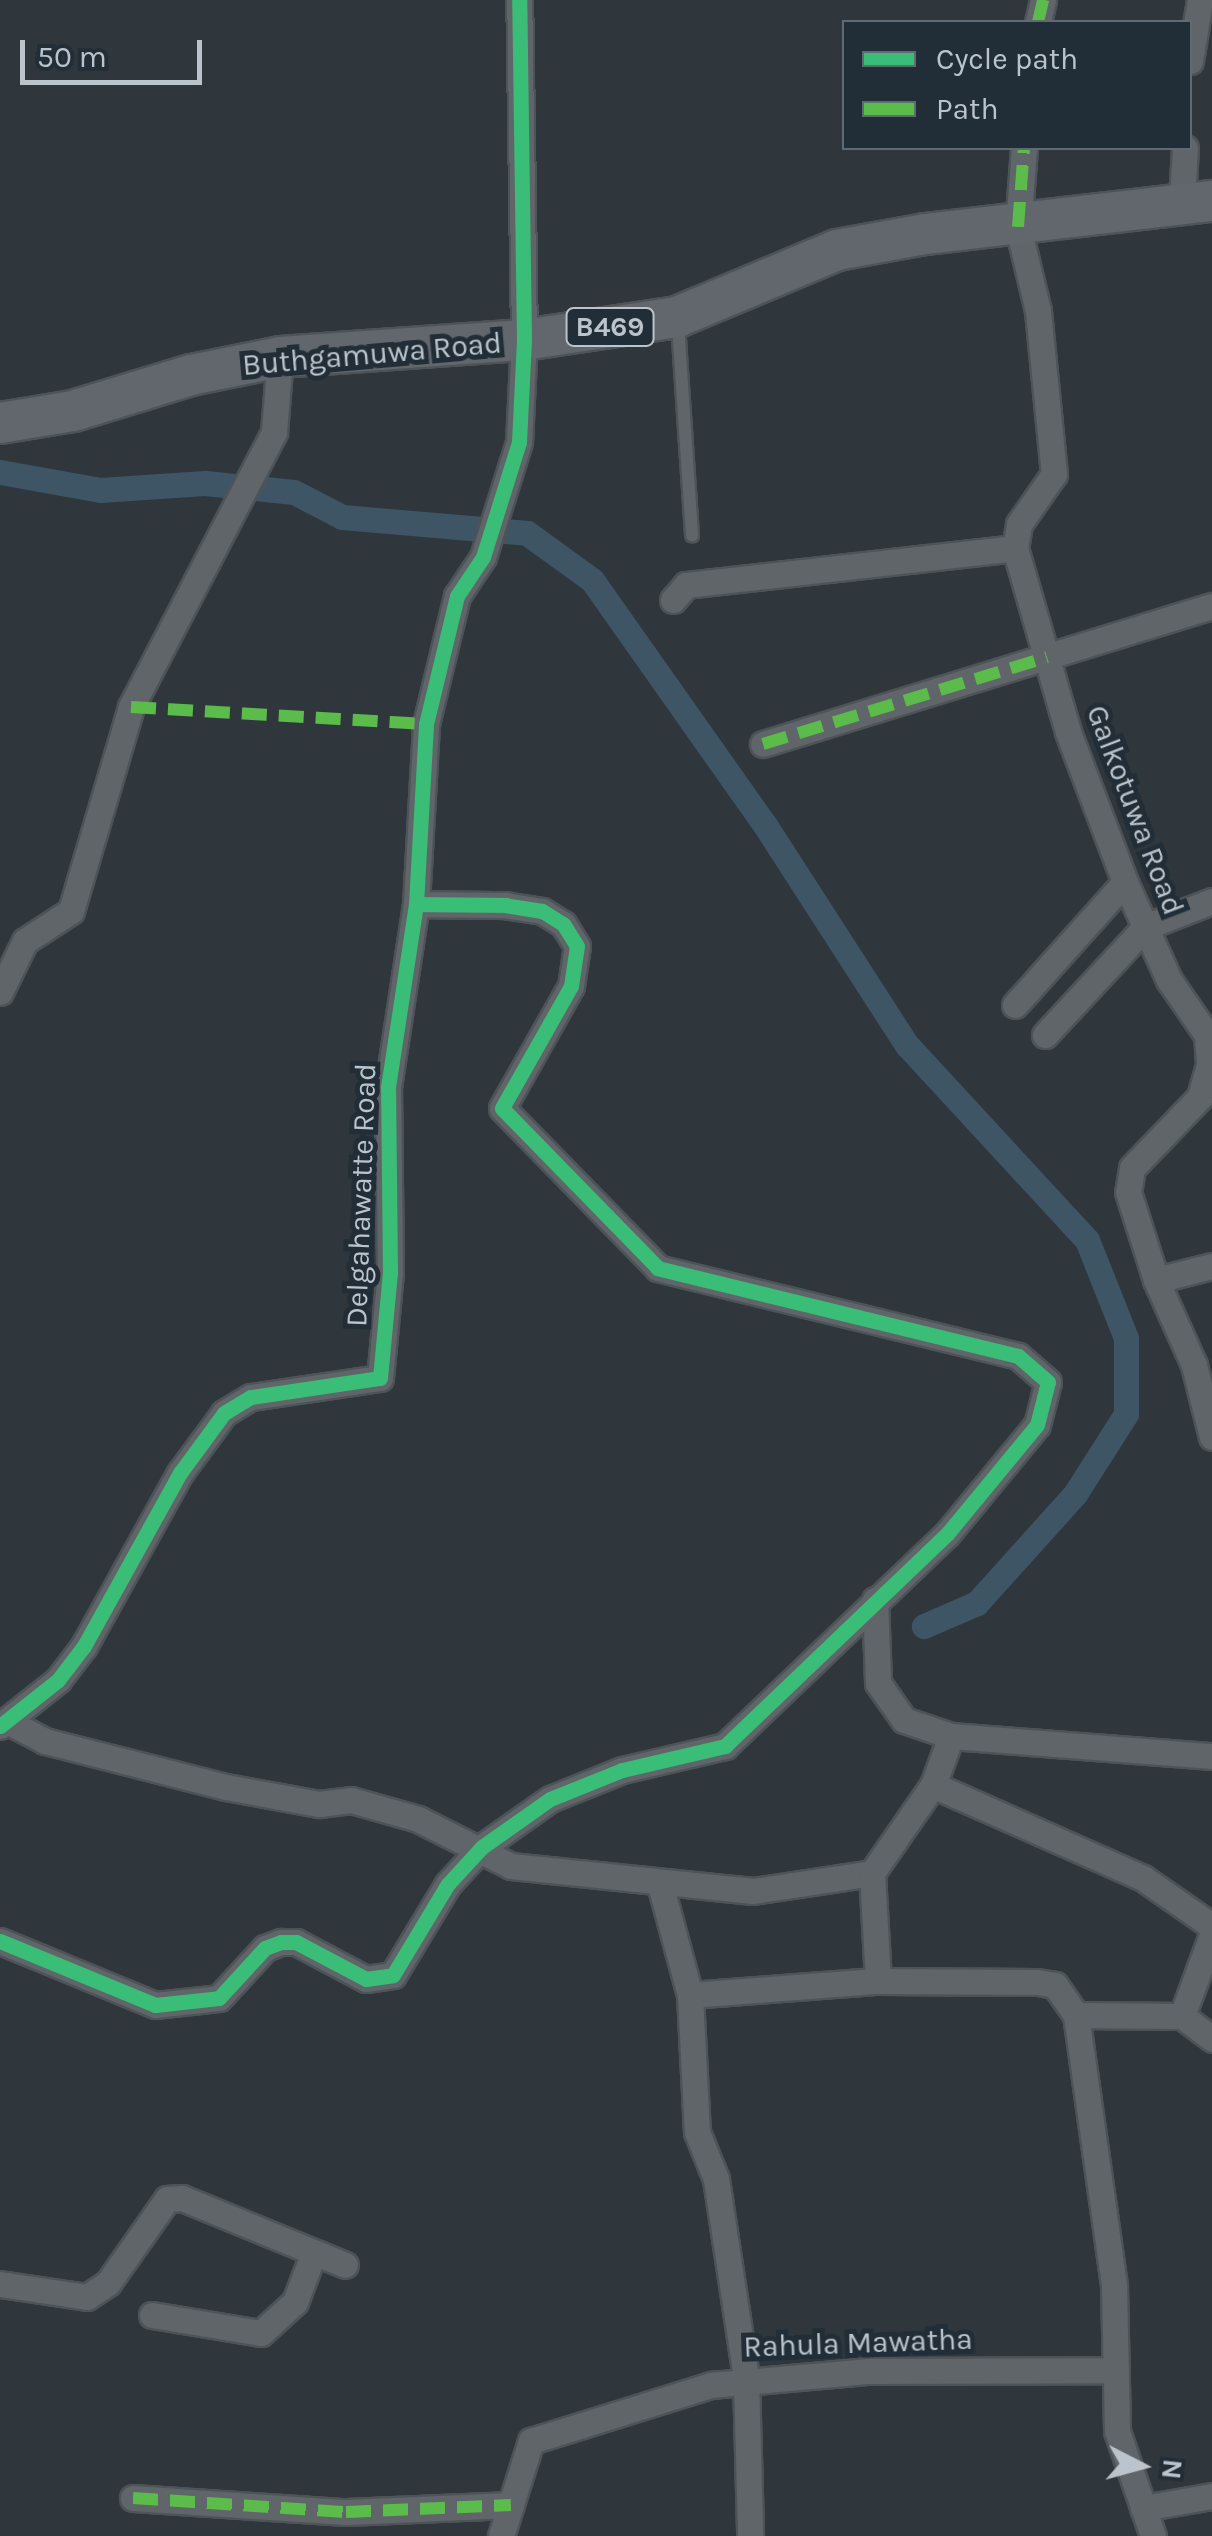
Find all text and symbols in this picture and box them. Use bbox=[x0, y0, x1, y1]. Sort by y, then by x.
scale bar bbox=[25, 20, 208, 82]
legend bbox=[842, 20, 1192, 150]
text: 50 m bbox=[37, 39, 107, 75]
text: Cycle path bbox=[936, 41, 1078, 77]
text: Path bbox=[936, 91, 999, 127]
road number: B469 bbox=[565, 304, 655, 350]
street label: Buthgamuwa Road bbox=[241, 325, 503, 383]
street label: Galkotuwa Road bbox=[1079, 700, 1191, 920]
street label: Delgahawatte Road bbox=[338, 1062, 384, 1328]
street label: Rahula Mawatha bbox=[743, 2321, 973, 2365]
north arrow bbox=[1092, 2416, 1192, 2516]
text: N bbox=[1155, 2457, 1190, 2481]

